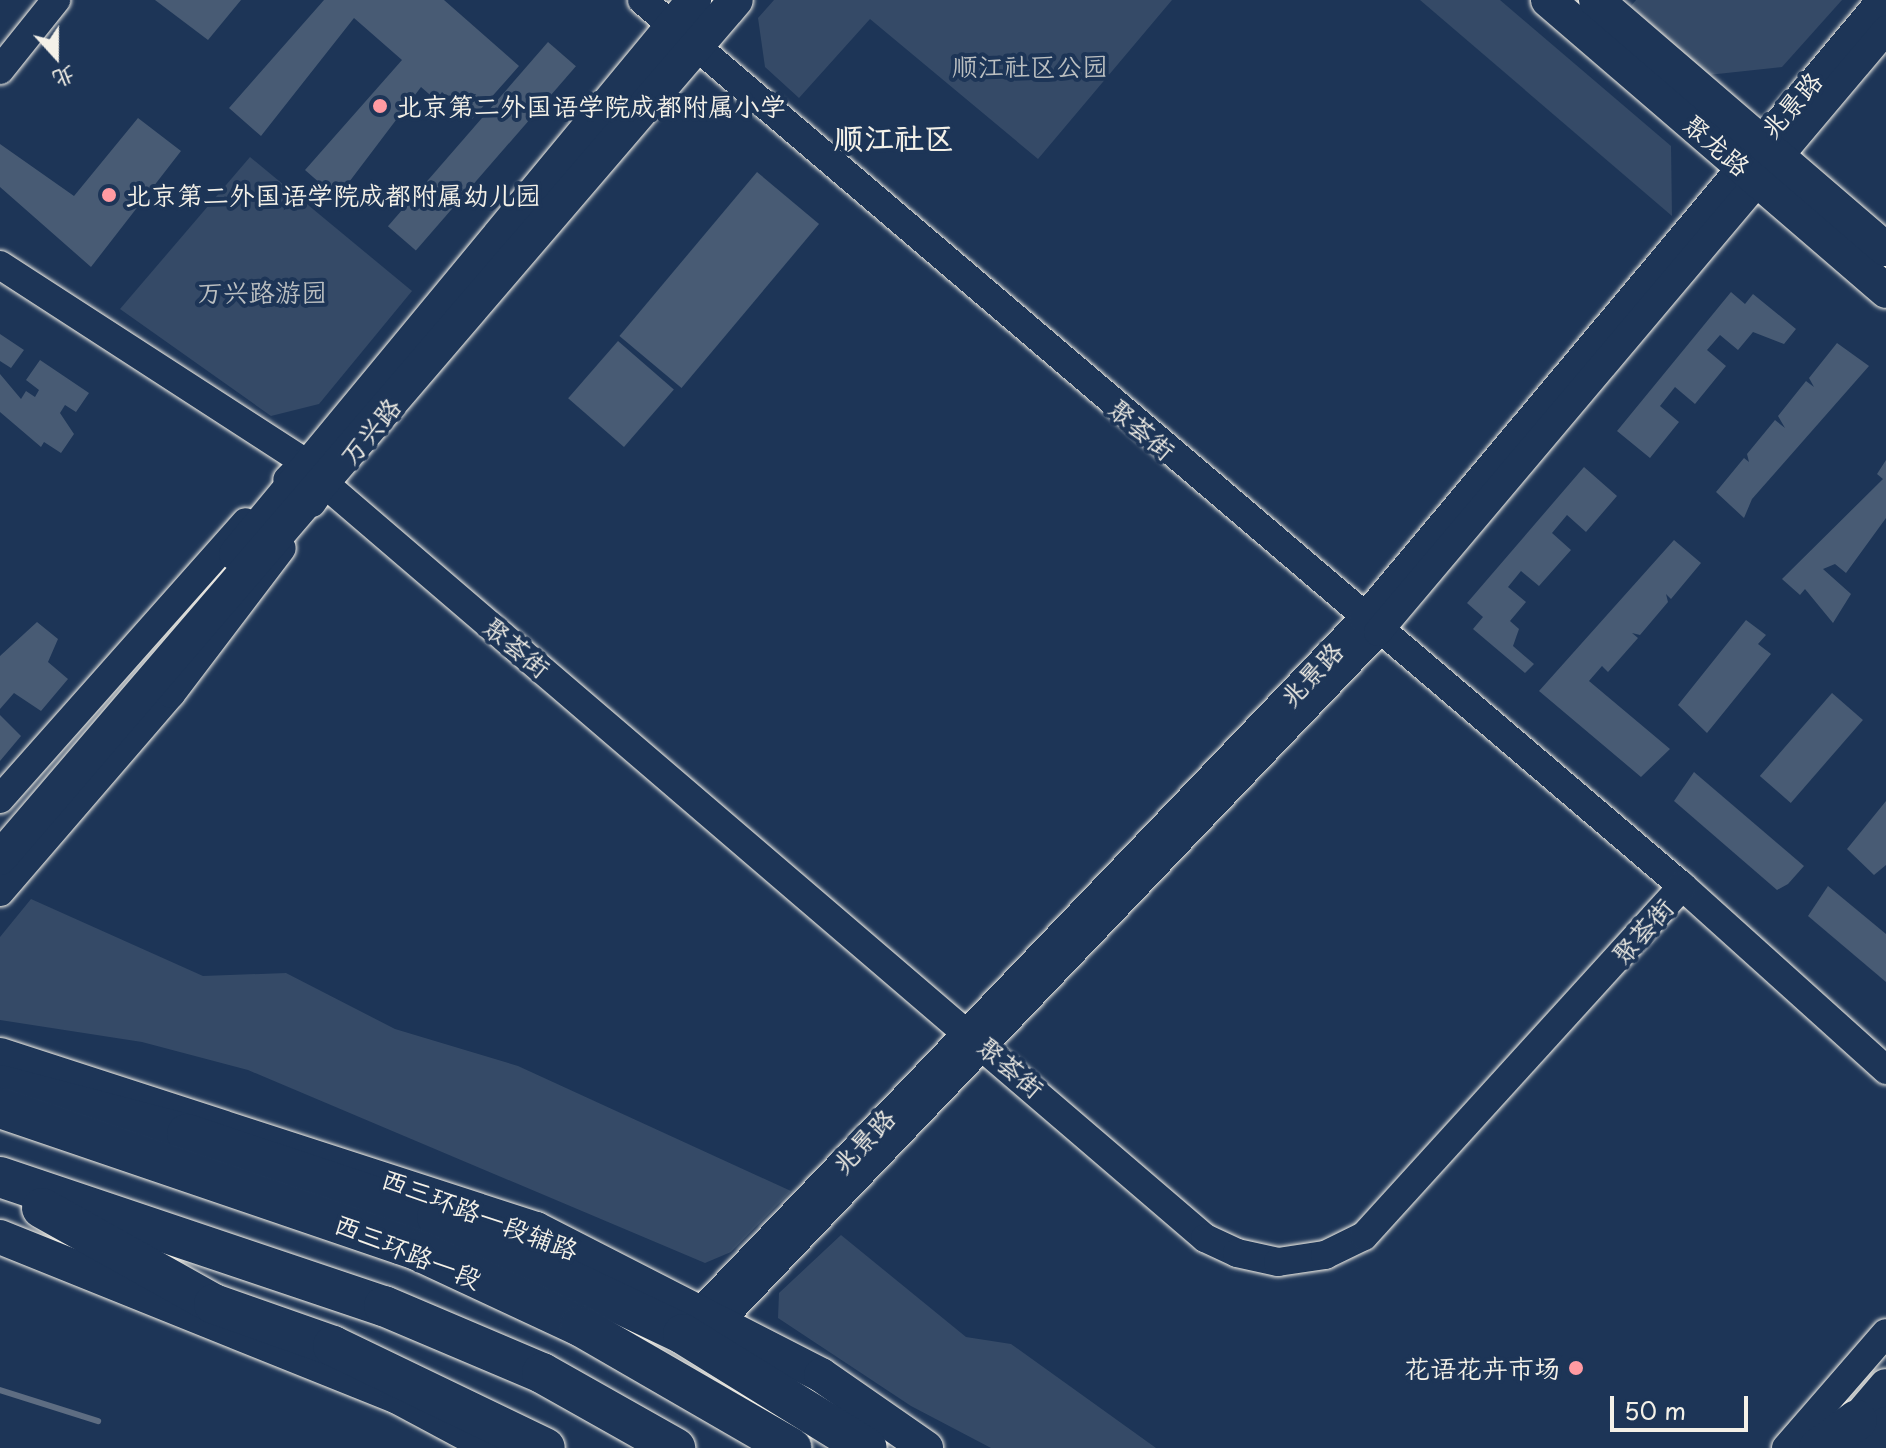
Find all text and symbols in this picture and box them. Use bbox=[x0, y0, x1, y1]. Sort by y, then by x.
north arrow bbox=[16, 16, 96, 96]
park label: 顺江社区公园 bbox=[952, 50, 1108, 82]
text: 北 bbox=[49, 60, 81, 98]
street label: 兆景路 bbox=[1754, 65, 1828, 145]
place label: 北京第二外国语学院成都附属小学 bbox=[396, 90, 786, 122]
marker: 北京第二外国语学院成都附属小学 bbox=[371, 97, 389, 115]
street label: 聚龙路 bbox=[1677, 108, 1757, 182]
district label: 顺江社区 bbox=[834, 119, 954, 155]
place label: 北京第二外国语学院成都附属幼儿园 bbox=[125, 179, 541, 211]
marker: 北京第二外国语学院成都附属幼儿园 bbox=[100, 186, 118, 204]
park label: 万兴路游园 bbox=[197, 276, 327, 308]
street label: 万兴路 bbox=[333, 391, 407, 471]
street label: 聚荟街 bbox=[1102, 392, 1182, 466]
street label: 聚荟街 bbox=[477, 610, 557, 684]
street label: 兆景路 bbox=[1273, 635, 1349, 713]
street label: 聚荟街 bbox=[1604, 892, 1680, 970]
street label: 聚荟街 bbox=[971, 1030, 1051, 1104]
street label: 兆景路 bbox=[825, 1102, 901, 1180]
street label: 西三环路一段辅路 bbox=[377, 1162, 583, 1266]
street label: 西三环路一段 bbox=[330, 1207, 486, 1295]
place label: 花语花卉市场 bbox=[1404, 1352, 1560, 1384]
marker: 花语花卉市场 bbox=[1567, 1359, 1585, 1377]
scale bar bbox=[1614, 1380, 1752, 1430]
text: 50 m bbox=[1624, 1392, 1686, 1428]

